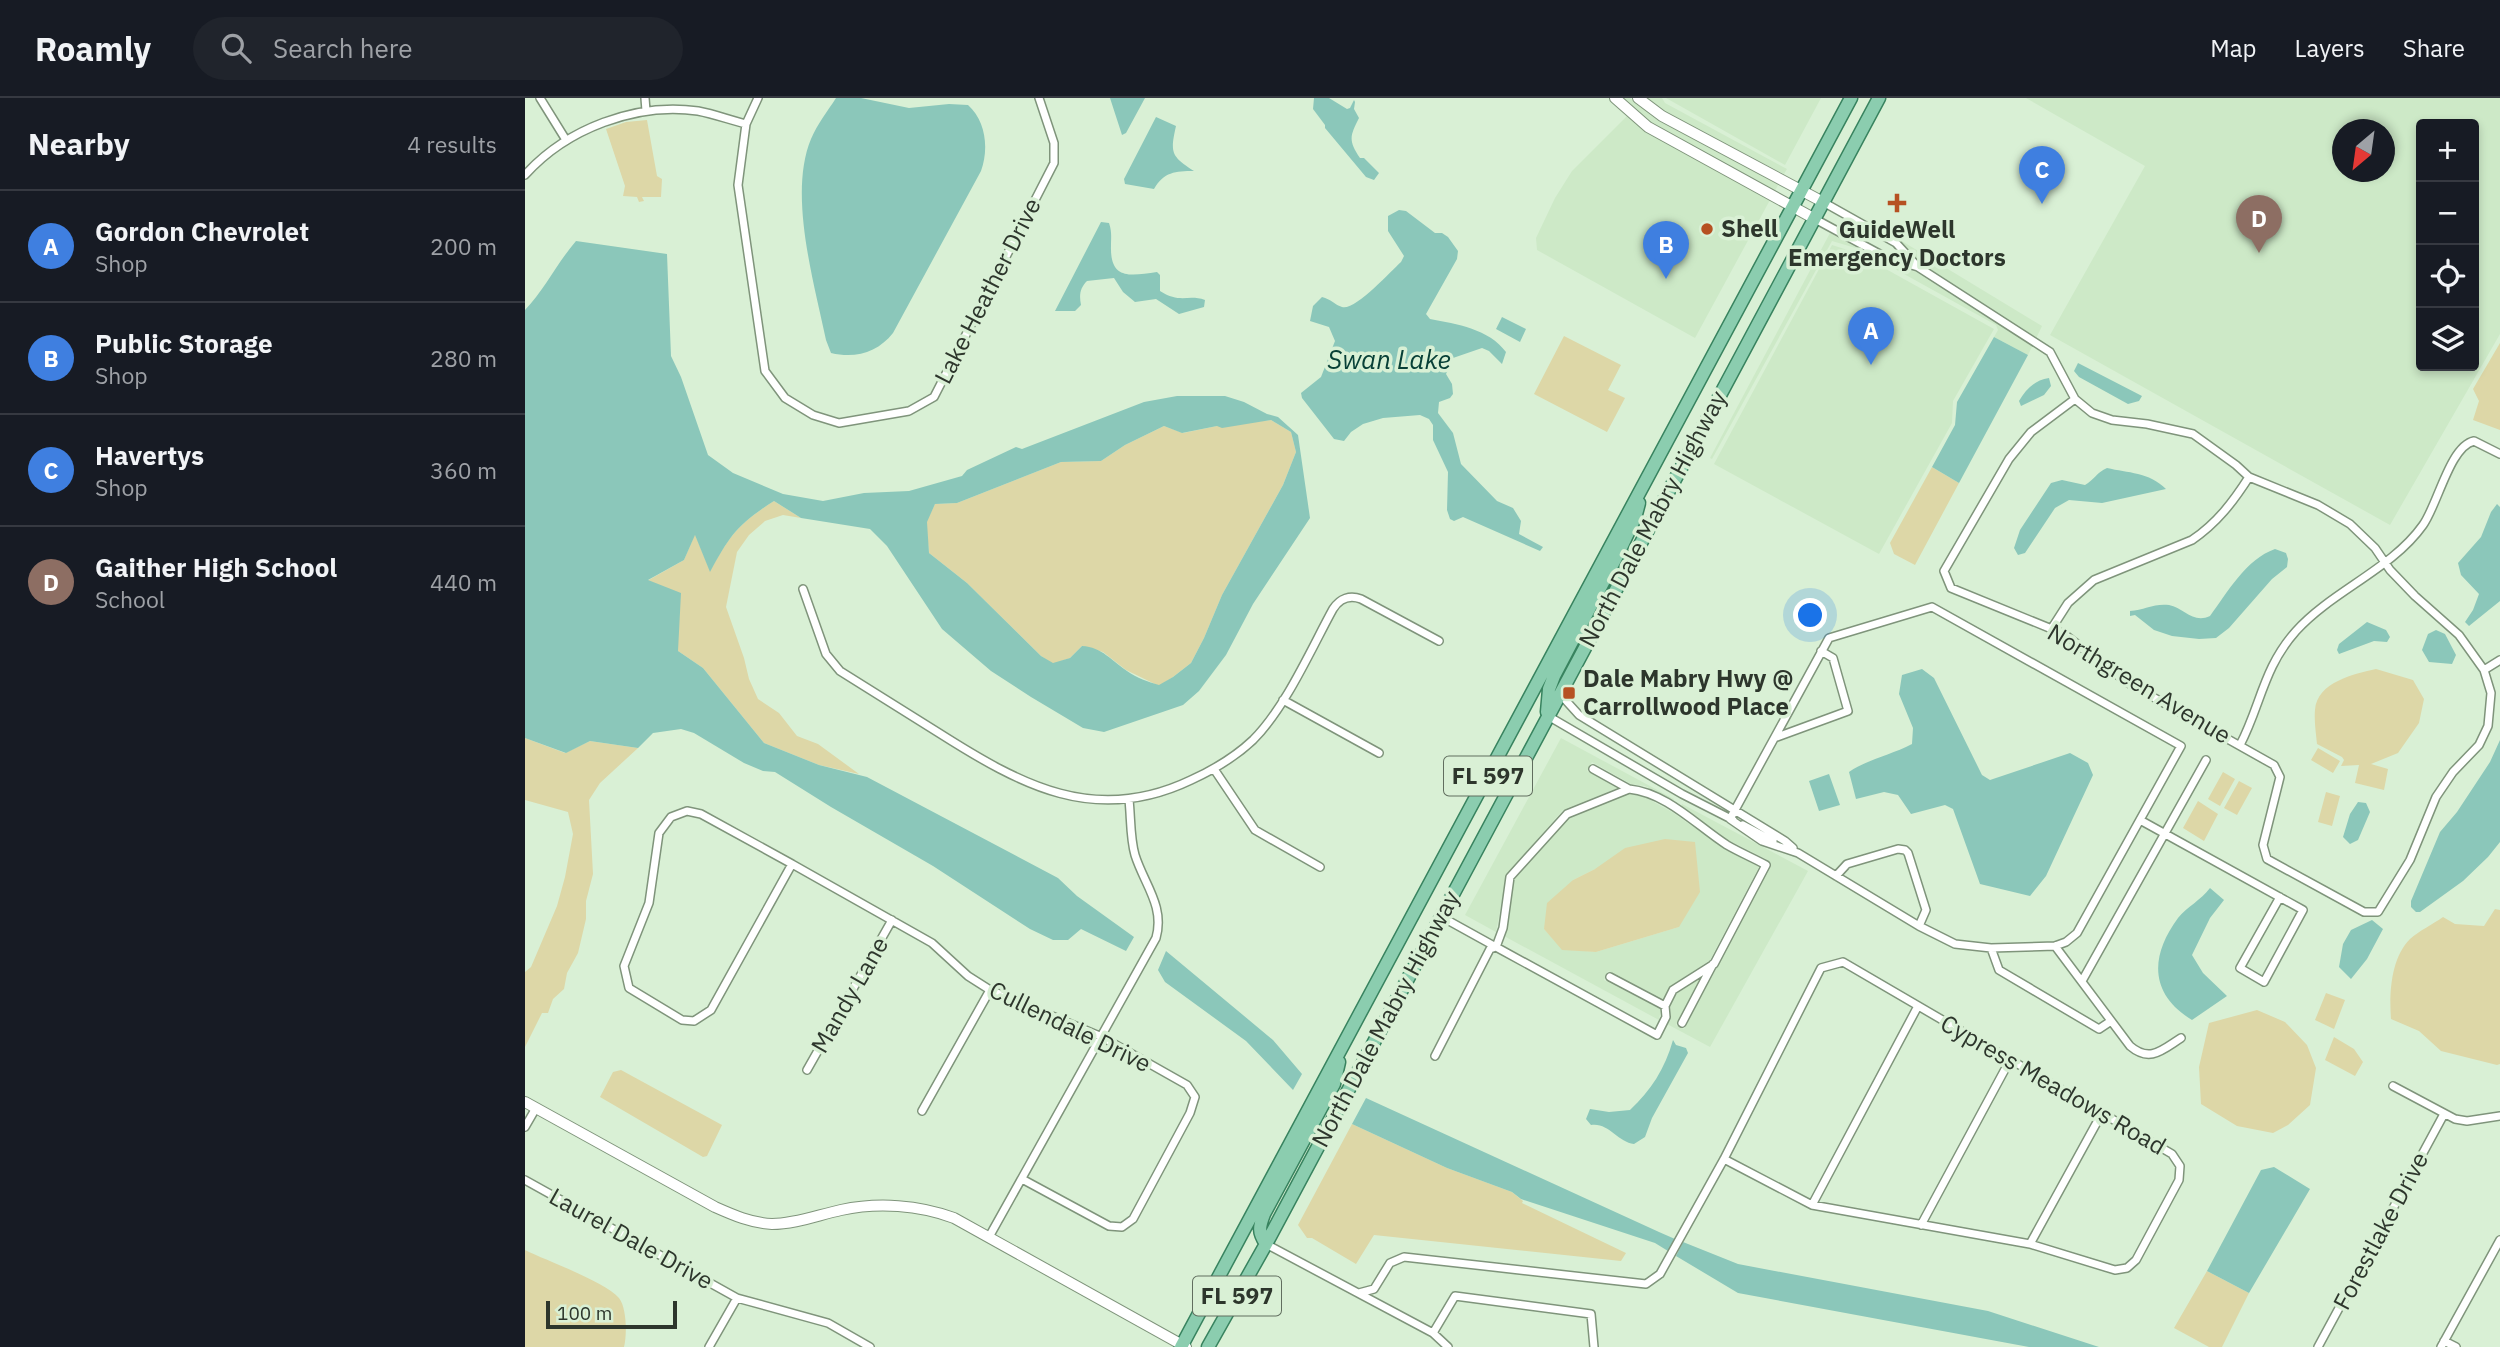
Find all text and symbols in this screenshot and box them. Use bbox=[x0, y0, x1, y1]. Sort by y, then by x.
search box bbox=[193, 17, 683, 80]
text: Roamly bbox=[35, 27, 151, 70]
icon: search bbox=[217, 29, 255, 67]
text: Search here bbox=[273, 31, 412, 65]
text: Map bbox=[2210, 32, 2257, 64]
text: Layers bbox=[2295, 32, 2365, 64]
text: Share bbox=[2403, 32, 2465, 64]
north arrow bbox=[2332, 119, 2395, 182]
map controls bbox=[2416, 119, 2479, 371]
button: + bbox=[2416, 119, 2479, 182]
text: Nearby bbox=[28, 124, 130, 163]
text: 4 results bbox=[407, 129, 497, 159]
pin: C bbox=[2019, 146, 2065, 204]
button: − bbox=[2416, 182, 2479, 245]
street label: Lake Heather Drive bbox=[926, 192, 1048, 389]
marker: GuideWell Emergency Doctors bbox=[1887, 193, 1907, 213]
pin: D bbox=[2236, 195, 2282, 253]
place label: Shell bbox=[1721, 212, 1778, 244]
place label: GuideWell Emergency Doctors bbox=[1788, 213, 2006, 273]
text: Gordon Chevrolet bbox=[95, 214, 309, 248]
pin: B bbox=[1643, 221, 1689, 279]
marker: Shell bbox=[1699, 221, 1715, 237]
text: A bbox=[43, 231, 59, 261]
text: 200 m bbox=[430, 231, 497, 261]
button: locate bbox=[2416, 245, 2479, 308]
text: Shop bbox=[95, 248, 148, 278]
pin: A bbox=[1848, 307, 1894, 365]
button: layers bbox=[2416, 308, 2479, 371]
text: Public Storage bbox=[95, 326, 273, 360]
water label: Swan Lake bbox=[1327, 342, 1451, 376]
text: B bbox=[43, 343, 59, 373]
text: 280 m bbox=[430, 343, 497, 373]
text: Shop bbox=[95, 360, 148, 390]
street label: North Dale Mabry Highway bbox=[1571, 385, 1733, 652]
text: Havertys bbox=[95, 438, 204, 472]
text: C bbox=[44, 455, 58, 485]
text: 360 m bbox=[430, 455, 497, 485]
text: Shop bbox=[95, 472, 148, 502]
text: Gaither High School bbox=[95, 550, 337, 584]
text: D bbox=[43, 567, 59, 597]
text: 440 m bbox=[430, 567, 497, 597]
text: School bbox=[95, 584, 165, 614]
your location bbox=[1793, 598, 1827, 632]
street label: Northgreen Avenue bbox=[2042, 616, 2237, 751]
place label: Dale Mabry Hwy @ Carrollwood Place bbox=[1583, 662, 1794, 722]
marker: Dale Mabry Hwy @ Carrollwood Place bbox=[1561, 685, 1577, 701]
road number: FL 597 bbox=[1444, 756, 1532, 796]
street label: North Dale Mabry Highway bbox=[1304, 885, 1466, 1152]
street label: Mandy Lane bbox=[803, 931, 895, 1058]
street label: Cullendale Drive bbox=[984, 973, 1157, 1079]
street label: Cypress Meadows Road bbox=[1935, 1006, 2172, 1162]
street label: Forestlake Drive bbox=[2325, 1146, 2435, 1315]
street label: Laurel Dale Drive bbox=[544, 1180, 719, 1296]
road number: FL 597 bbox=[1193, 1276, 1281, 1316]
scale bar bbox=[546, 1298, 677, 1330]
text: 100 m bbox=[557, 1301, 612, 1325]

